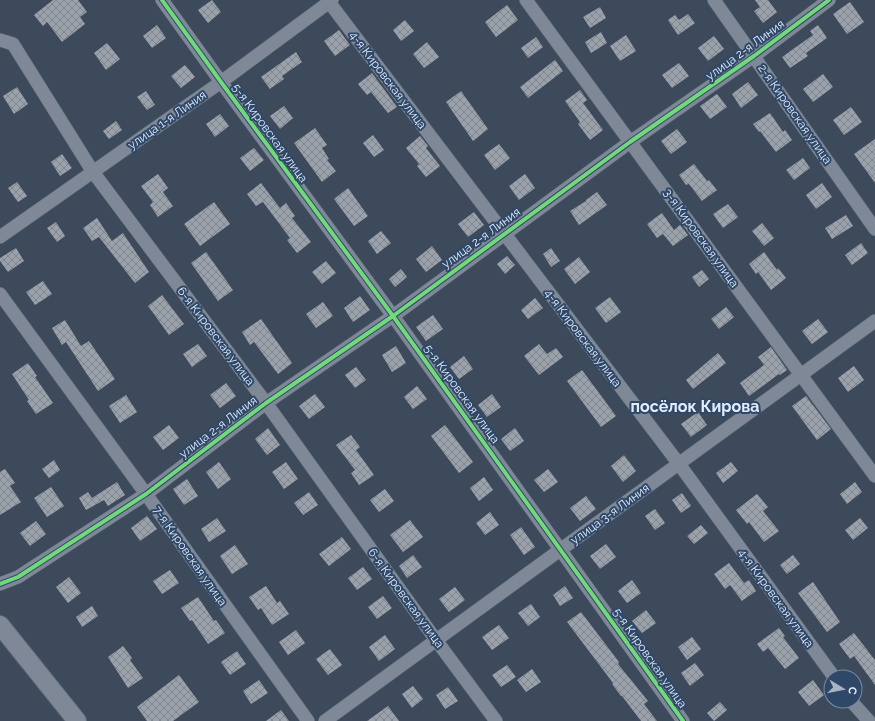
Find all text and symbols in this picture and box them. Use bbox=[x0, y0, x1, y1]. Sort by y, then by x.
street label: улица 2-я Линия bbox=[703, 17, 787, 83]
street label: 4-я Кировская улица bbox=[347, 28, 429, 132]
street label: 2-я Кировская улица bbox=[755, 61, 835, 167]
street label: 5-я Кировская улица bbox=[229, 81, 311, 185]
street label: улица 1-я Линия bbox=[125, 88, 209, 152]
street label: 3-я Кировская улица bbox=[660, 186, 742, 290]
street label: улица 2-я Линия bbox=[439, 205, 523, 271]
street label: 6-я Кировская улица bbox=[174, 284, 258, 388]
street label: 4-я Кировская улица bbox=[542, 286, 624, 390]
street label: 5-я Кировская улица bbox=[421, 342, 503, 446]
street label: улица 2-я Линия bbox=[176, 393, 260, 461]
district label: посёлок Кирова bbox=[631, 397, 759, 416]
street label: улица 3-я Линия bbox=[568, 481, 652, 547]
street label: 7-я Кировская улица bbox=[150, 504, 230, 608]
street label: 6-я Кировская улица bbox=[365, 546, 447, 650]
street label: 4-я Кировская улица bbox=[735, 546, 817, 650]
street label: 5-я Кировская улица bbox=[610, 605, 690, 711]
north arrow bbox=[823, 669, 863, 709]
text: С bbox=[845, 686, 859, 696]

